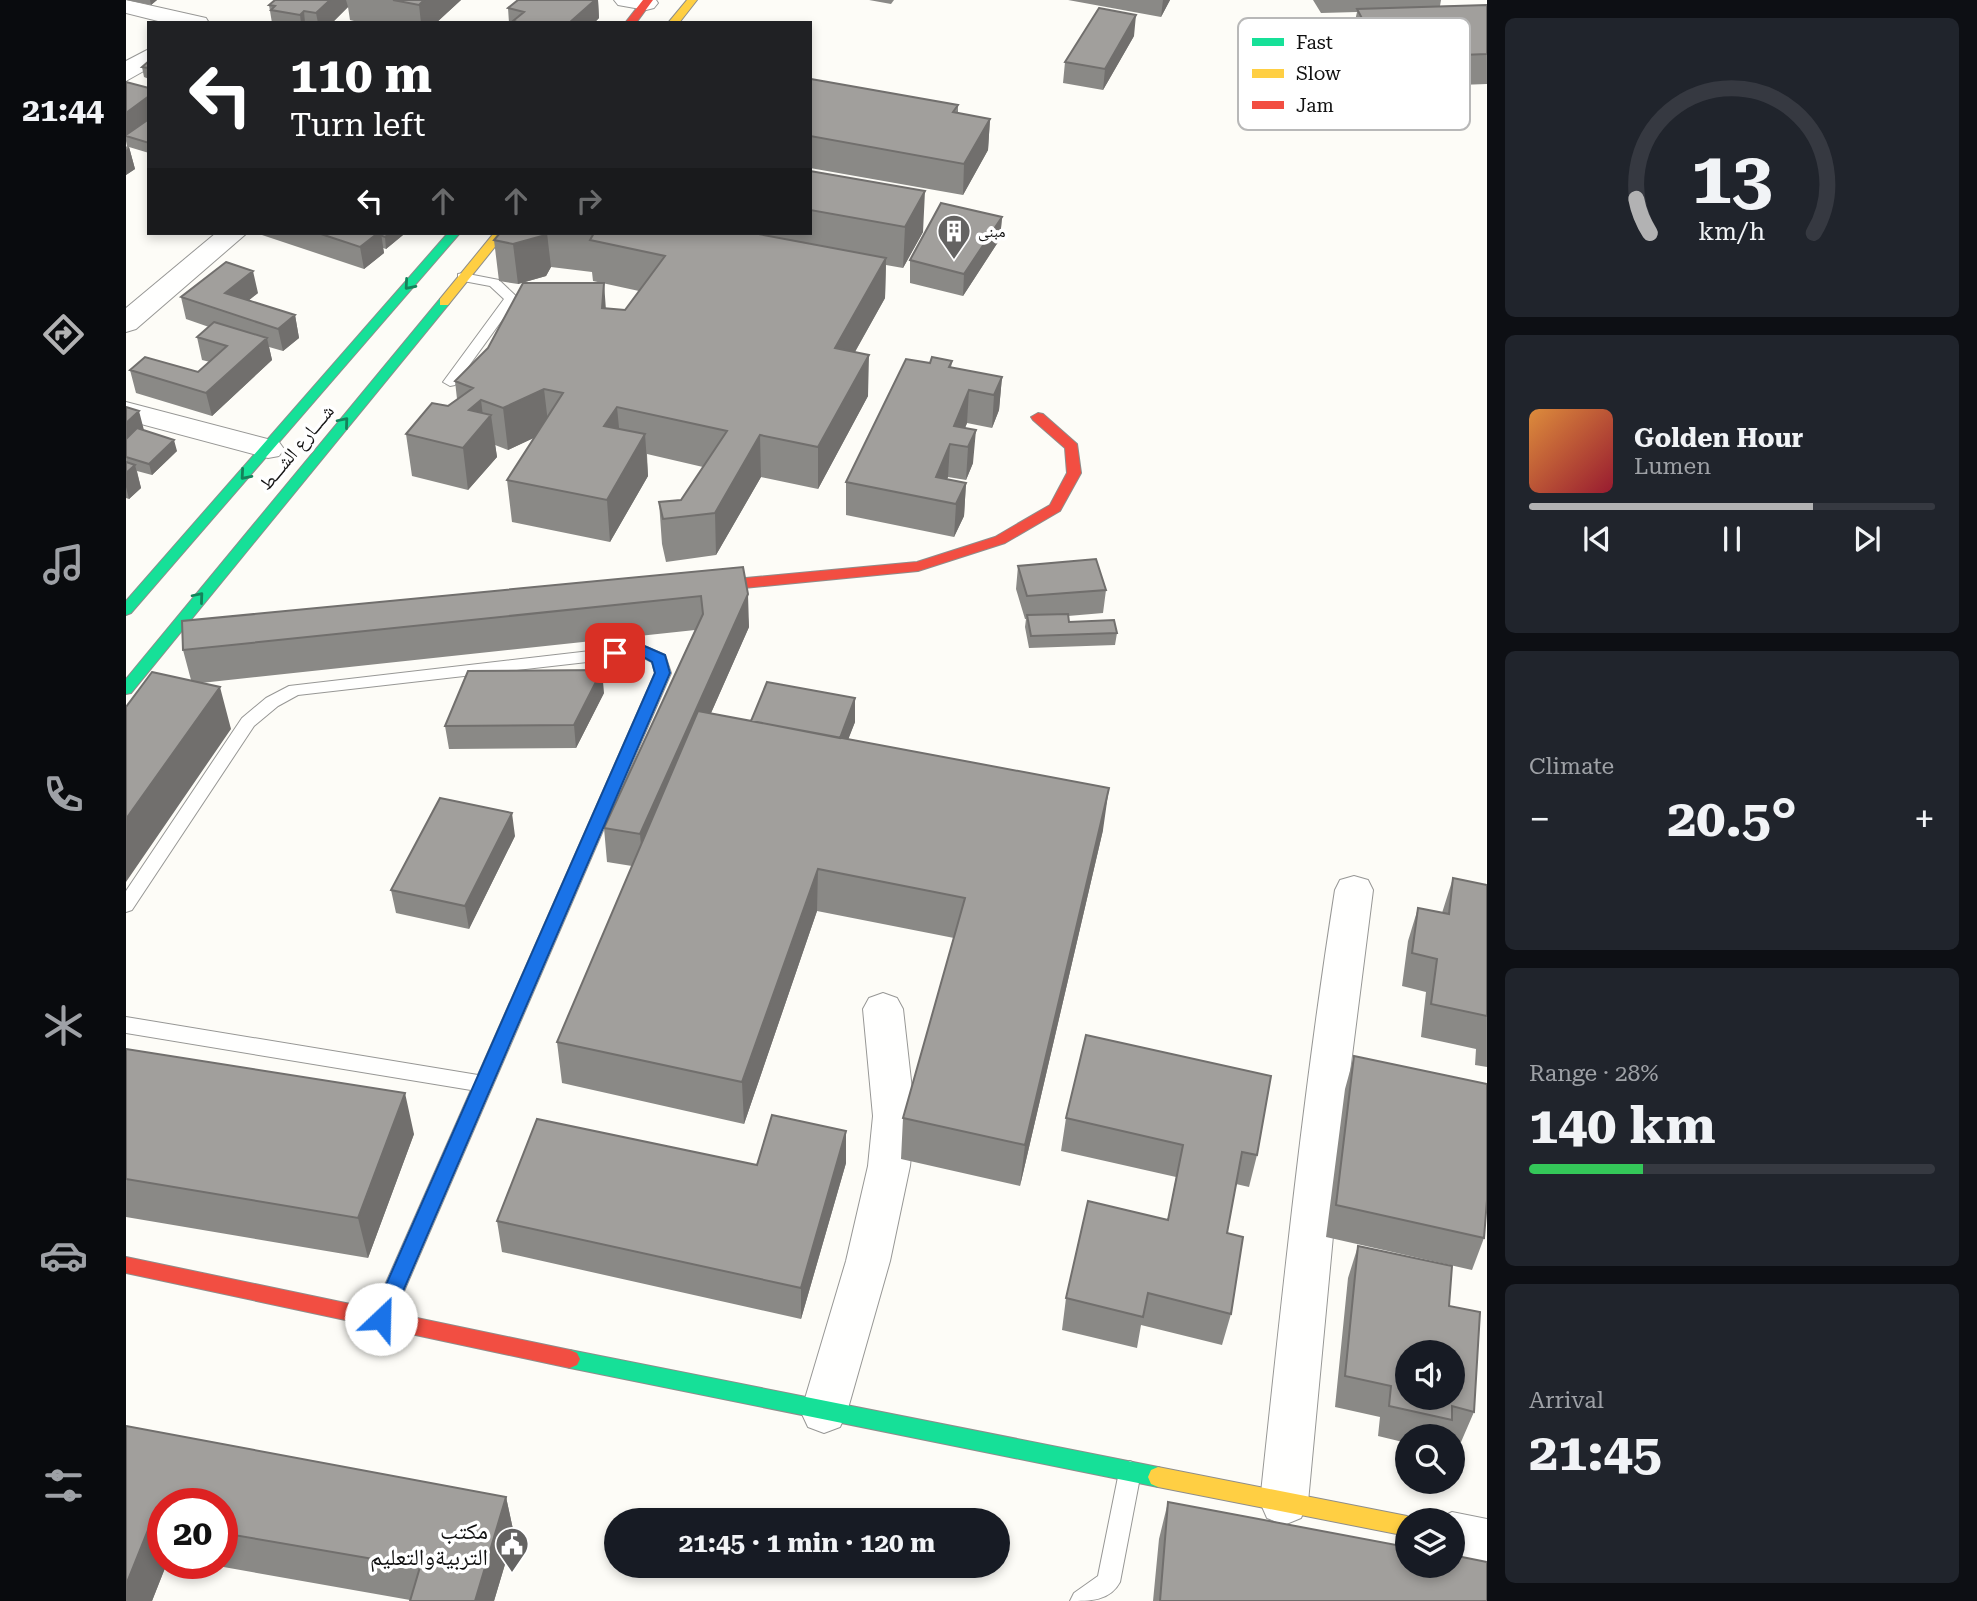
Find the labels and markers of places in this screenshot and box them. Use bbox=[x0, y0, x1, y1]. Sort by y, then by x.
building icon: مبنى bbox=[935, 212, 973, 261]
place label: مبنى bbox=[978, 222, 1006, 242]
pin bbox=[585, 623, 645, 683]
place label: مكتب التربيةوالتعليم bbox=[370, 1518, 488, 1573]
public building icon: مكتب التربيةوالتعليم bbox=[493, 1525, 531, 1574]

